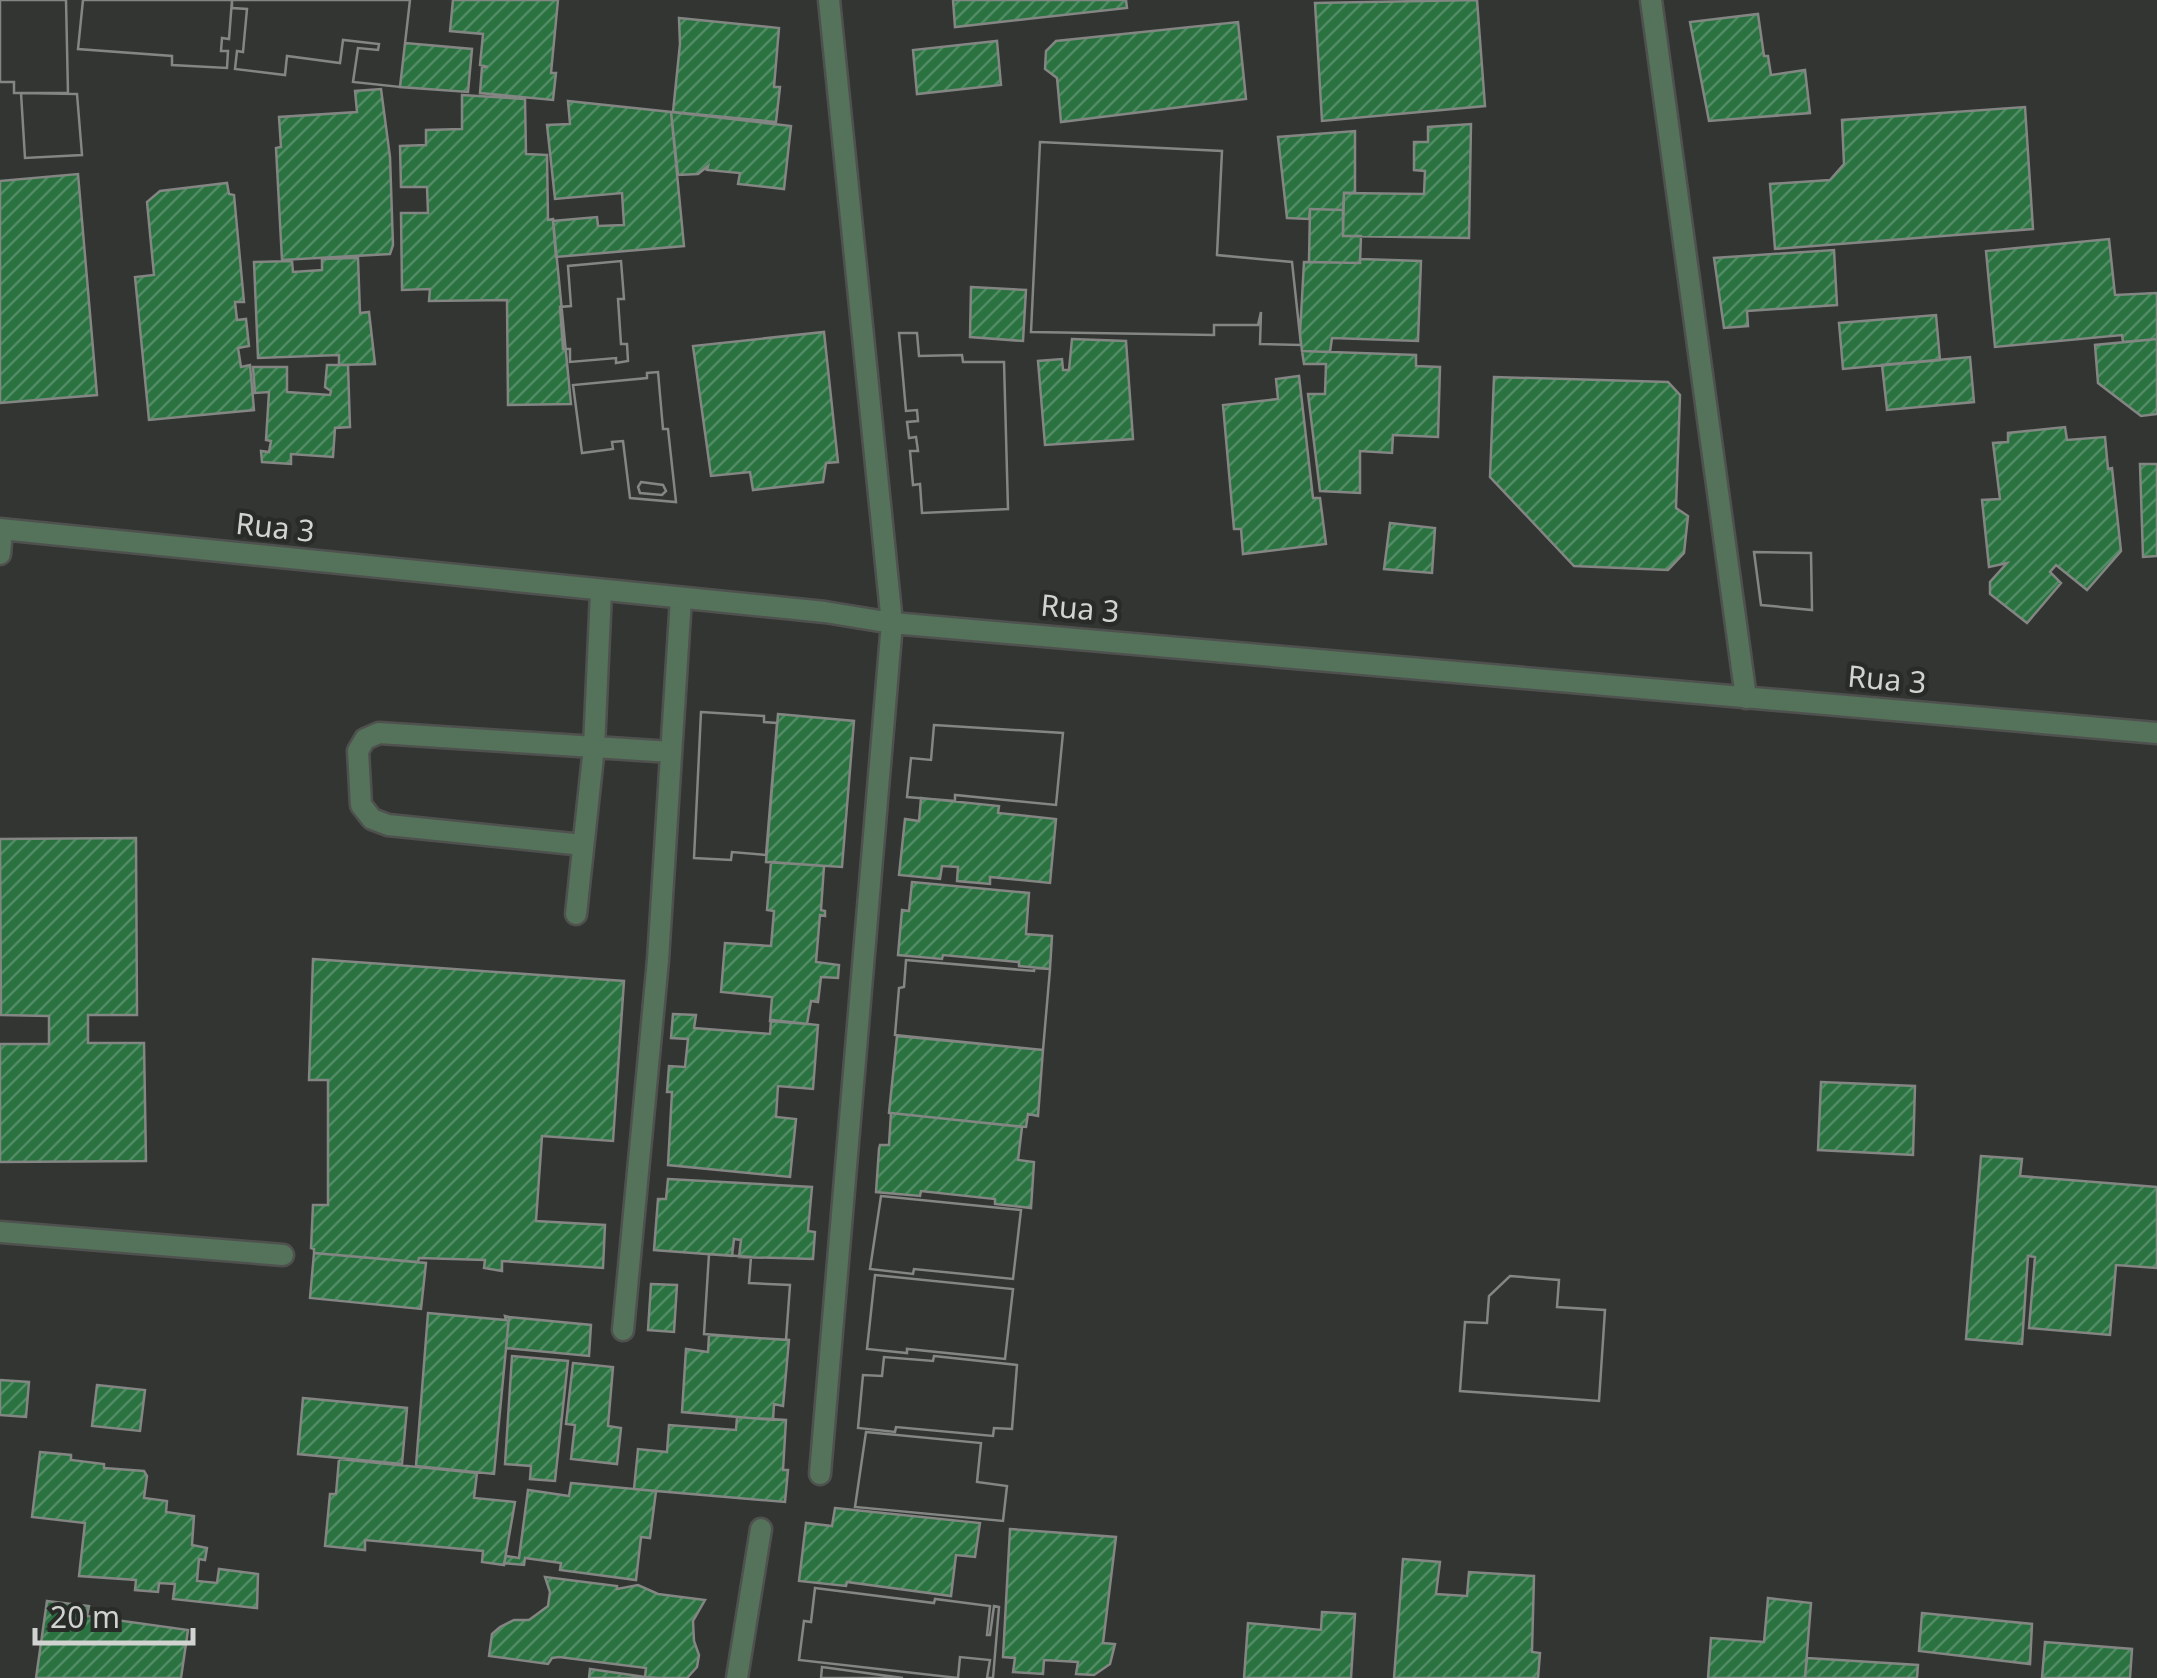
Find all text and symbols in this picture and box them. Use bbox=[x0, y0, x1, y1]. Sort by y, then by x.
street label: Rua 3 bbox=[234, 502, 317, 551]
street label: Rua 3 bbox=[1039, 584, 1121, 631]
street label: Rua 3 bbox=[1846, 655, 1928, 702]
scale bar bbox=[35, 1583, 192, 1645]
text: 20 m bbox=[50, 1596, 120, 1637]

